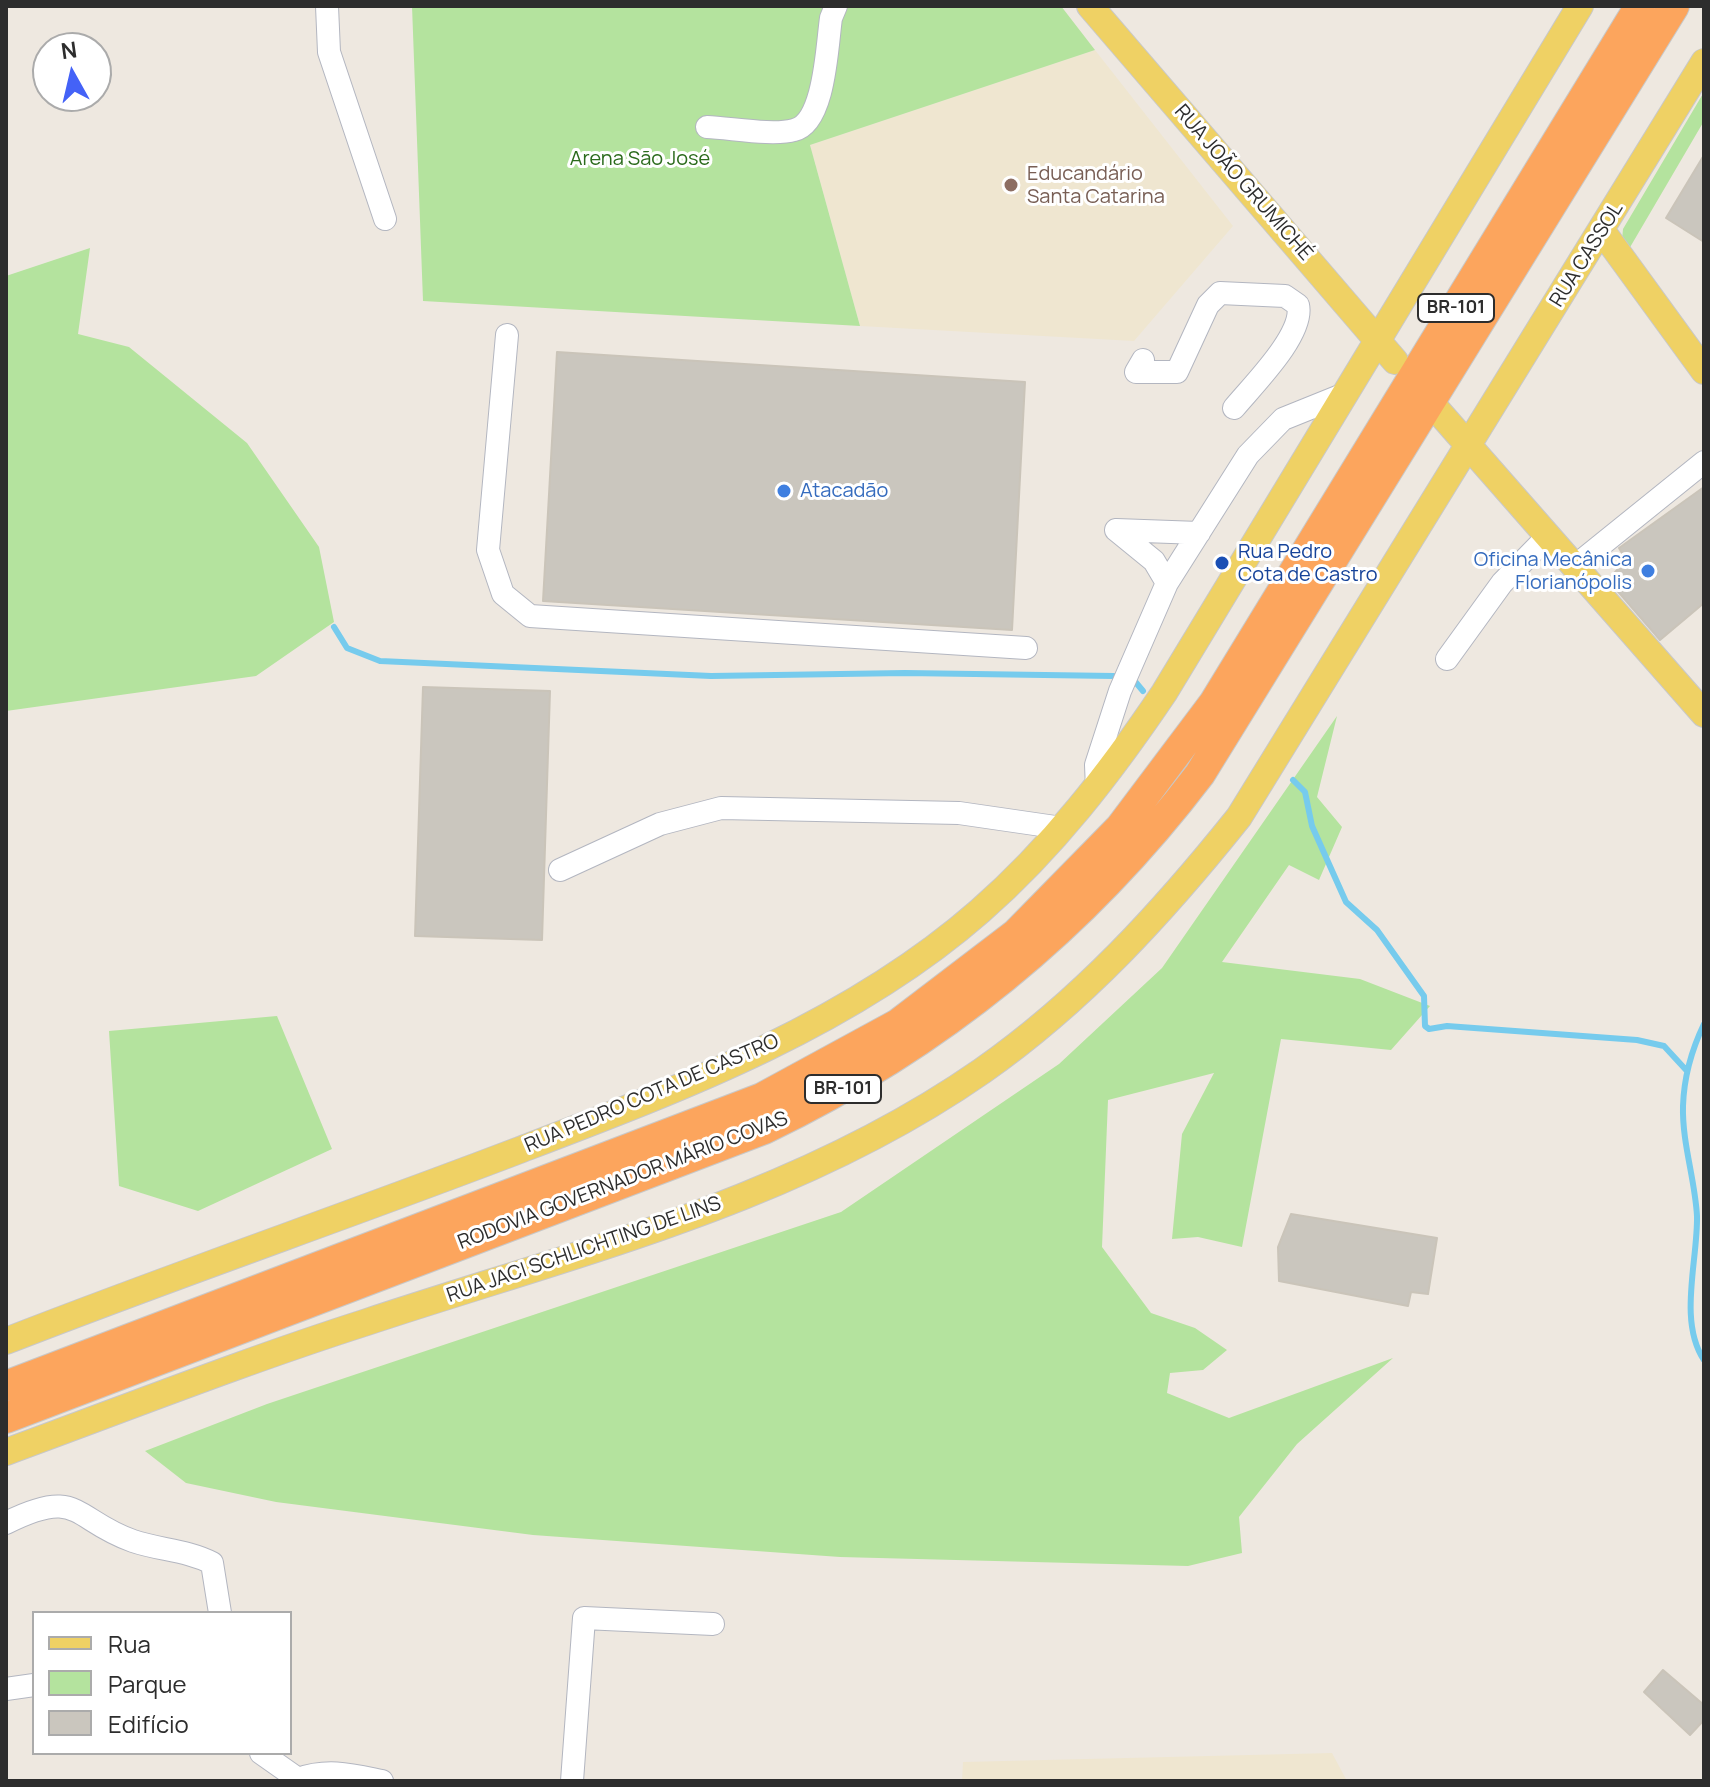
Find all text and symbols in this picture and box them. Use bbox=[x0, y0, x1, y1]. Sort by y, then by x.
north arrow bbox=[32, 32, 112, 112]
text: N bbox=[59, 34, 79, 66]
street label: RUA JOÃO GRUMICHÉ bbox=[1169, 100, 1317, 266]
park label: Arena São José bbox=[570, 147, 710, 171]
place label: Educandário Santa Catarina bbox=[1027, 162, 1165, 209]
marker: Educandário Santa Catarina bbox=[1002, 176, 1020, 194]
street label: RUA CASSOL bbox=[1545, 198, 1629, 312]
road number: BR-101 bbox=[1418, 294, 1494, 322]
place label: Atacadão bbox=[800, 479, 888, 503]
marker: Atacadão bbox=[775, 482, 793, 500]
place label: Rua Pedro Cota de Castro bbox=[1238, 540, 1378, 587]
place label: Oficina Mecânica Florianópolis bbox=[1474, 548, 1632, 595]
marker: Rua Pedro Cota de Castro bbox=[1213, 554, 1231, 572]
marker: Oficina Mecânica Florianópolis bbox=[1639, 562, 1657, 580]
street label: RUA PEDRO COTA DE CASTRO bbox=[521, 1029, 783, 1159]
road number: BR-101 bbox=[805, 1075, 881, 1103]
street label: RODOVIA GOVERNADOR MÁRIO COVAS bbox=[455, 1107, 791, 1255]
street label: RUA JACI SCHLICHTING DE LINS bbox=[444, 1192, 724, 1308]
legend bbox=[32, 1611, 292, 1755]
text: Rua bbox=[108, 1627, 151, 1660]
text: Parque bbox=[108, 1667, 186, 1700]
text: Edifício bbox=[108, 1707, 189, 1740]

